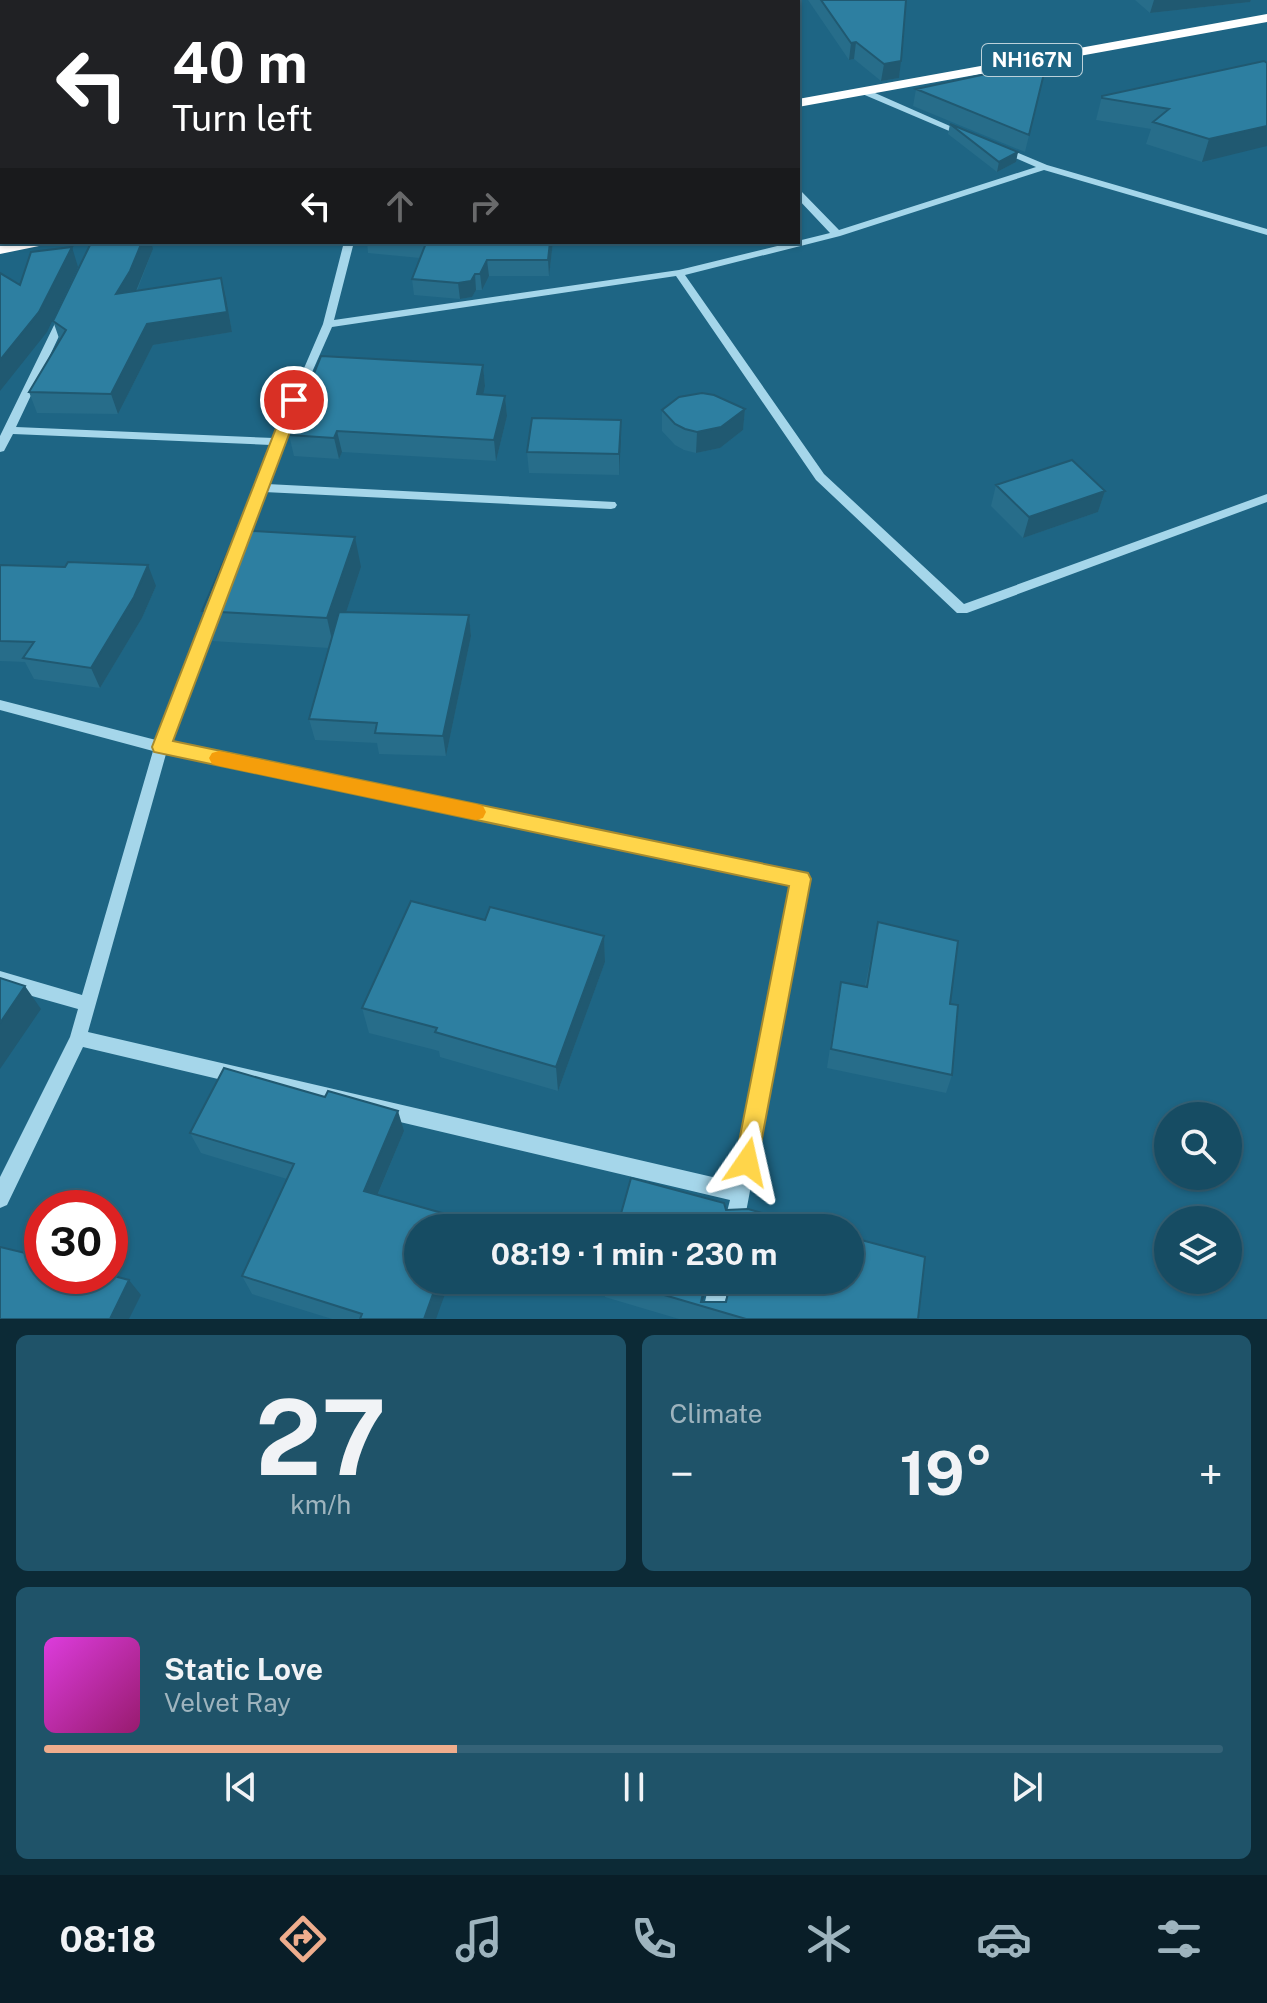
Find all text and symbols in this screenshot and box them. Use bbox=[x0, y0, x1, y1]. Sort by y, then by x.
text: 40 m bbox=[172, 30, 308, 96]
icon: left bbox=[40, 32, 144, 136]
road number: NH167N bbox=[982, 44, 1082, 76]
text: Turn left bbox=[172, 97, 313, 139]
icon: left bbox=[294, 184, 338, 228]
icon: ahead bbox=[378, 184, 422, 228]
icon: right bbox=[462, 184, 506, 228]
pin bbox=[260, 366, 328, 434]
icon: arrive bbox=[272, 378, 316, 422]
map controls bbox=[1154, 1102, 1242, 1294]
button: search bbox=[1154, 1102, 1242, 1190]
position arrow bbox=[705, 1120, 789, 1204]
speed limit sign: 30 bbox=[24, 1190, 128, 1294]
button: layers bbox=[1154, 1206, 1242, 1294]
text: 08:19 · 1 min · 230 m bbox=[491, 1236, 777, 1272]
text: 27 bbox=[255, 1376, 386, 1498]
text: Climate bbox=[670, 1398, 763, 1429]
text: 19° bbox=[899, 1438, 993, 1509]
text: − bbox=[670, 1448, 694, 1500]
text: + bbox=[1199, 1448, 1223, 1500]
text: km/h bbox=[290, 1489, 351, 1520]
text: Static Love bbox=[164, 1651, 323, 1687]
text: Velvet Ray bbox=[164, 1687, 291, 1718]
icon: previous bbox=[219, 1765, 263, 1809]
icon: pause bbox=[612, 1765, 656, 1809]
icon: next bbox=[1005, 1765, 1049, 1809]
icon: directions bbox=[275, 1911, 331, 1967]
icon: music bbox=[451, 1911, 507, 1967]
icon: phone bbox=[626, 1911, 682, 1967]
icon: climate bbox=[801, 1911, 857, 1967]
icon: car bbox=[976, 1911, 1032, 1967]
icon: filters bbox=[1151, 1911, 1207, 1967]
text: 08:18 bbox=[60, 1918, 156, 1960]

